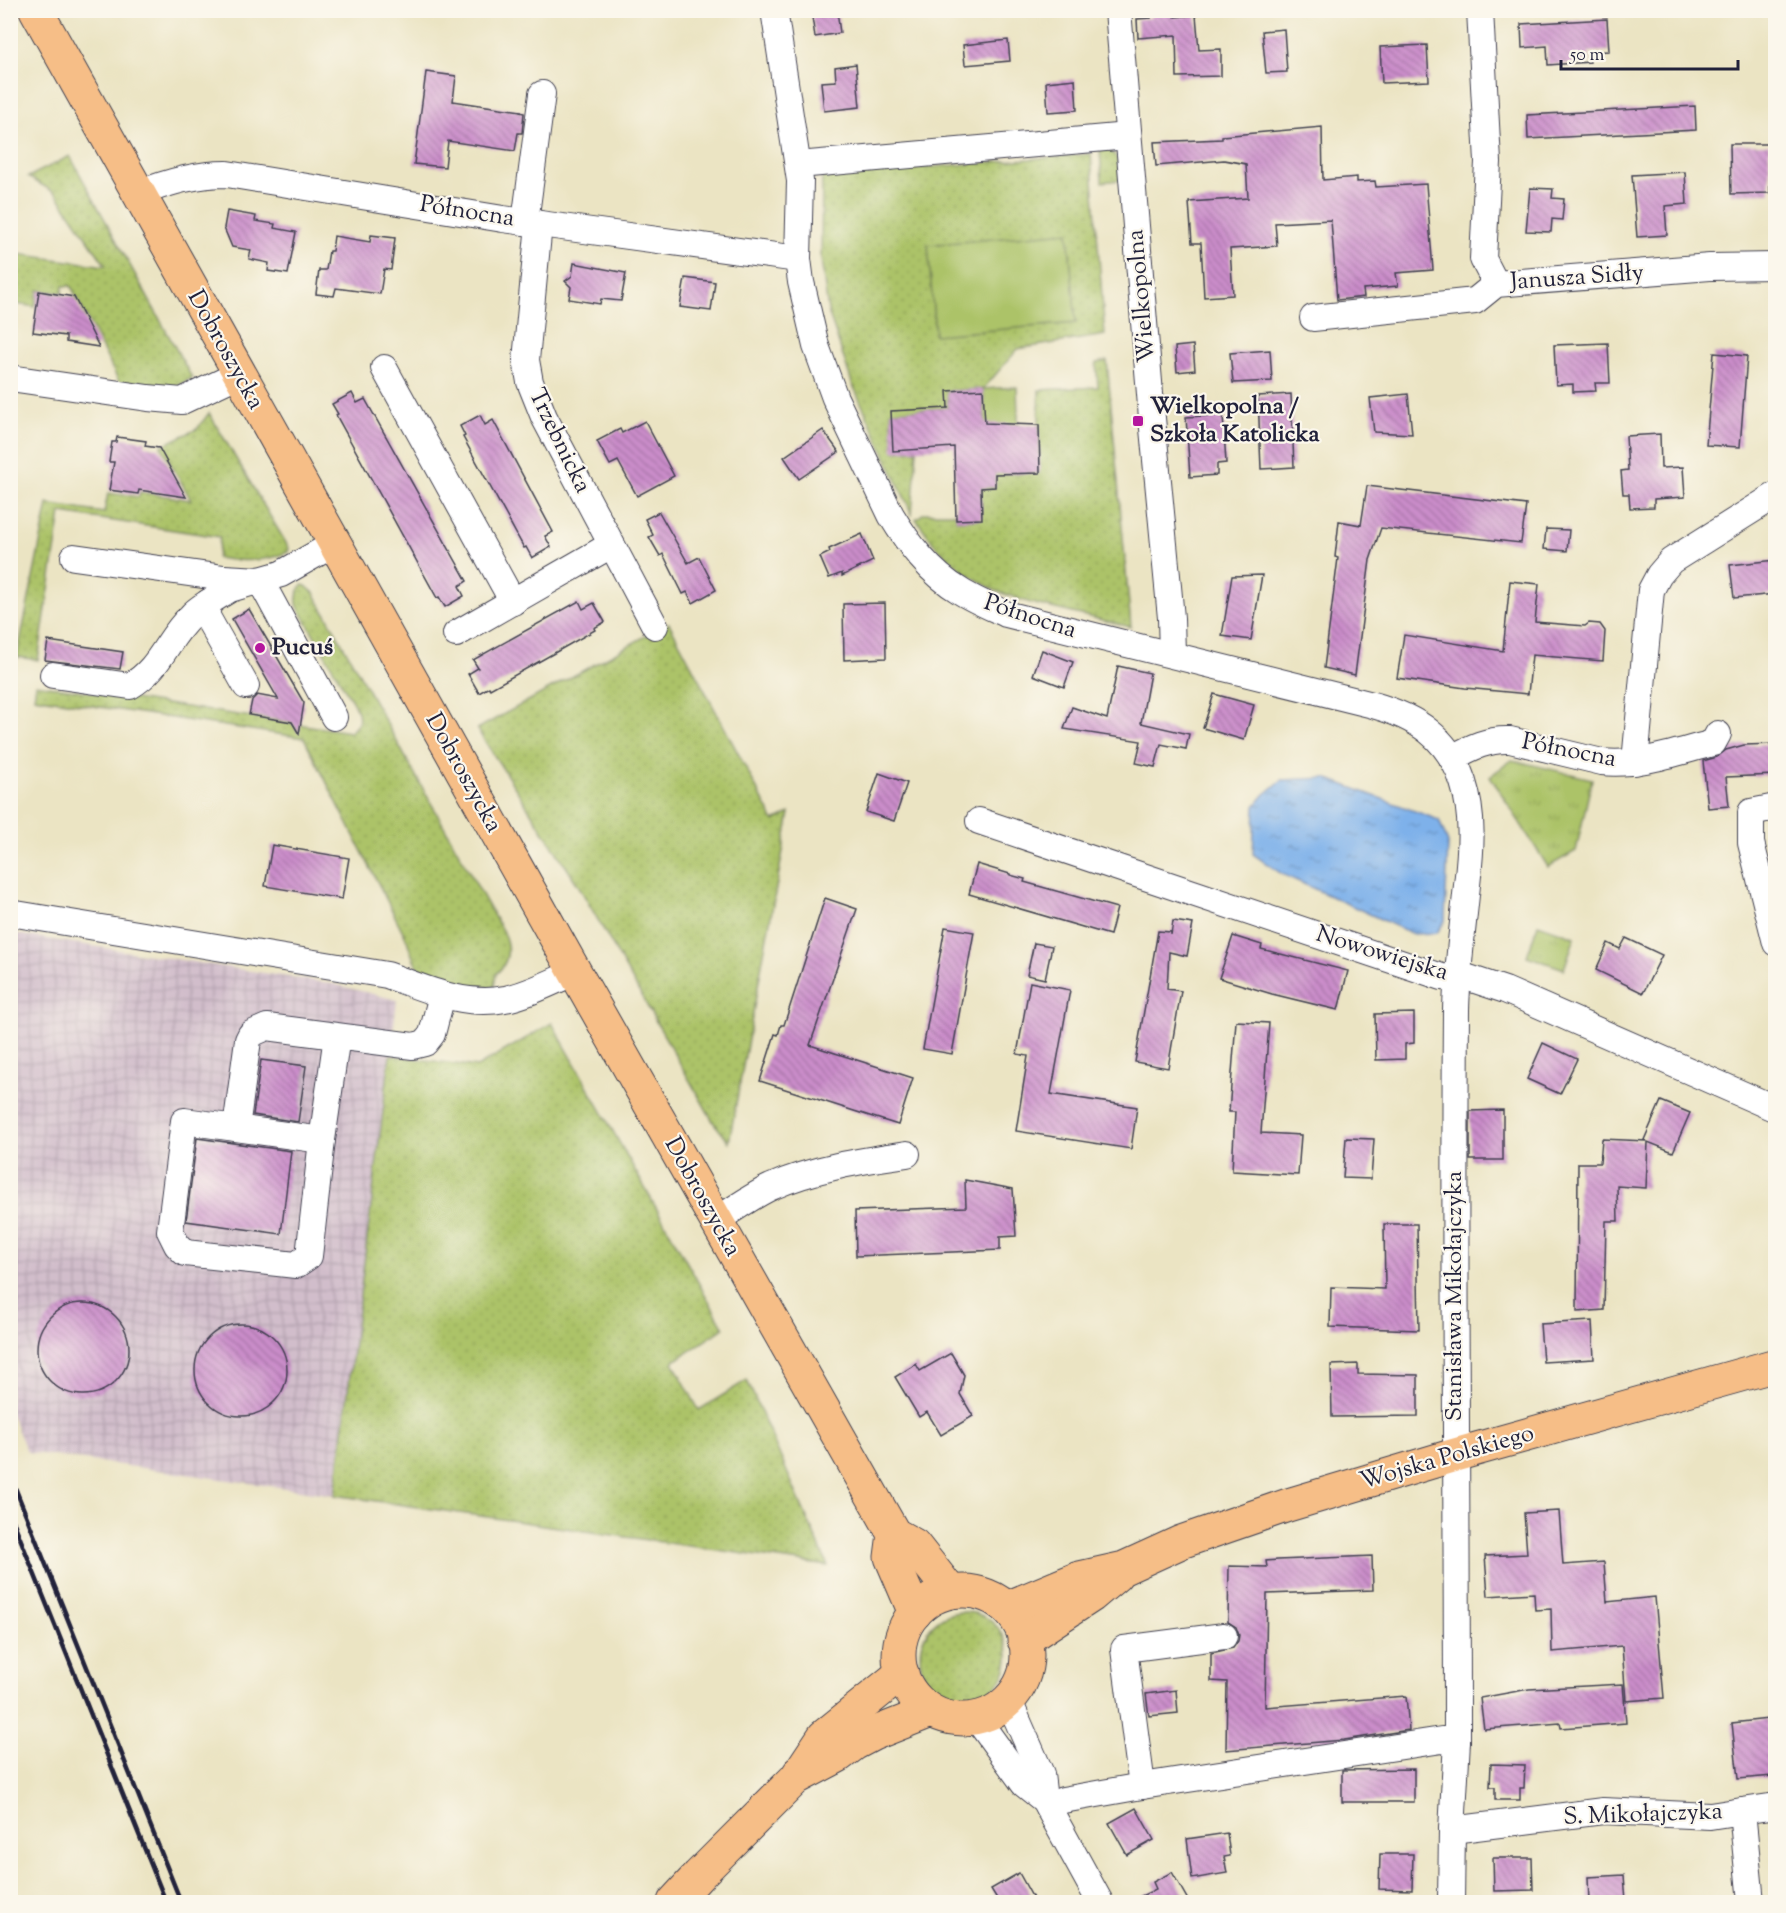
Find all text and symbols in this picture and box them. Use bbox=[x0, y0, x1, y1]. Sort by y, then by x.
scale bar bbox=[1561, 33, 1738, 71]
text: 50 m bbox=[1569, 43, 1605, 69]
street label: Północna bbox=[417, 188, 517, 236]
street label: Wielkopolna bbox=[1119, 228, 1165, 364]
street label: Janusza Sidły bbox=[1507, 256, 1645, 300]
street label: Dobroszycka bbox=[178, 284, 272, 416]
street label: Trzebnicka bbox=[519, 383, 599, 499]
place label: Wielkopolna / Szkoła Katolicka bbox=[1150, 390, 1321, 452]
marker: Wielkopolna / Szkoła Katolicka bbox=[1131, 414, 1145, 428]
street label: Północna bbox=[979, 586, 1081, 648]
place label: Pucuś bbox=[272, 631, 333, 665]
marker: Pucuś bbox=[253, 641, 267, 655]
street label: Dobroszycka bbox=[416, 707, 510, 839]
street label: Północna bbox=[1519, 725, 1619, 777]
street label: Nowowiejska bbox=[1312, 918, 1452, 990]
street label: Dobroszycka bbox=[655, 1131, 749, 1263]
street label: Stanisława Mikołajczyka bbox=[1438, 1171, 1472, 1421]
street label: Wojska Polskiego bbox=[1356, 1417, 1538, 1499]
street label: S. Mikołajczyka bbox=[1563, 1795, 1723, 1835]

